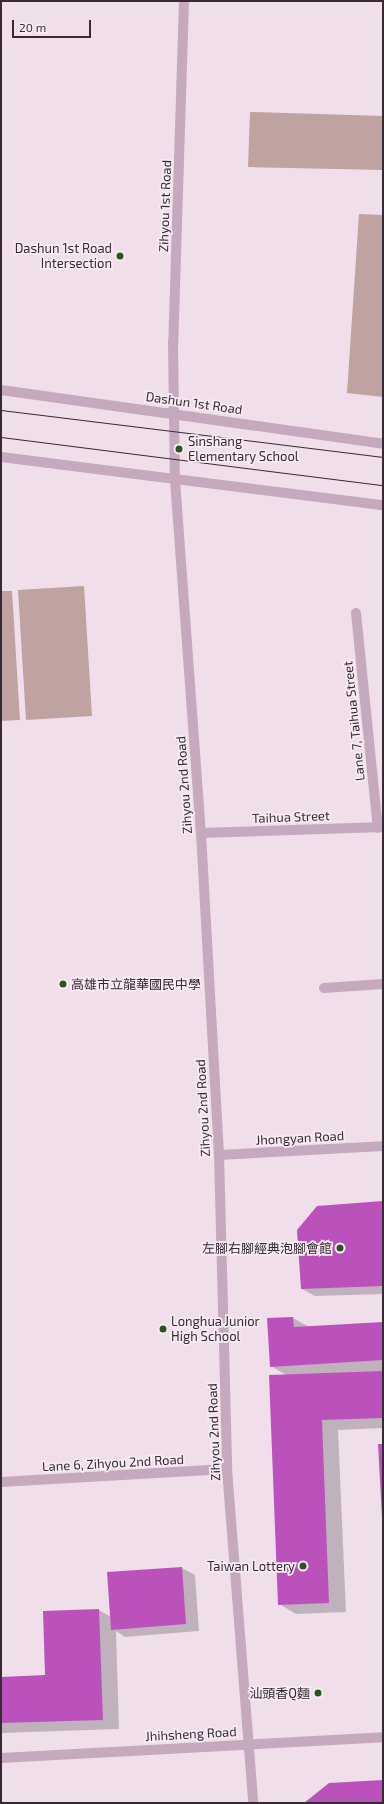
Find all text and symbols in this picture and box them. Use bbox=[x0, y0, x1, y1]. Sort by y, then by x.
scale bar bbox=[14, 12, 93, 38]
text: 20 m bbox=[19, 20, 46, 34]
street label: Zihyou 1st Road bbox=[156, 160, 174, 252]
place label: Dashun 1st Road Intersection bbox=[15, 241, 112, 272]
marker: Dashun 1st Road Intersection bbox=[115, 251, 125, 261]
street label: Dashun 1st Road bbox=[145, 389, 243, 417]
place label: Sinshang Elementary School bbox=[188, 434, 299, 465]
marker: Sinshang Elementary School bbox=[173, 443, 185, 455]
street label: Lane 7, Taihua Street bbox=[340, 660, 368, 782]
street label: Zihyou 2nd Road bbox=[173, 736, 195, 834]
street label: Taihua Street bbox=[252, 808, 330, 826]
place label: 高雄市立龍華國民中學 bbox=[71, 976, 201, 992]
marker: 高雄市立龍華國民中學 bbox=[58, 979, 68, 989]
street label: Zihyou 2nd Road bbox=[193, 1059, 213, 1157]
street label: Jhongyan Road bbox=[255, 1128, 345, 1148]
place label: 左腳右腳經典泡腳會館 bbox=[202, 1240, 332, 1256]
marker: 左腳右腳經典泡腳會館 bbox=[335, 1243, 345, 1253]
place label: Longhua Junior High School bbox=[171, 1314, 260, 1345]
marker: Longhua Junior High School bbox=[158, 1324, 168, 1334]
street label: Zihyou 2nd Road bbox=[204, 1383, 224, 1481]
street label: Lane 6, Zihyou 2nd Road bbox=[42, 1451, 184, 1475]
place label: Taiwan Lottery bbox=[207, 1558, 295, 1574]
marker: Taiwan Lottery bbox=[298, 1561, 308, 1571]
place label: 汕頭香Q麵 bbox=[249, 1685, 310, 1701]
marker: 汕頭香Q麵 bbox=[313, 1688, 323, 1698]
street label: Jhihsheng Road bbox=[145, 1724, 237, 1744]

